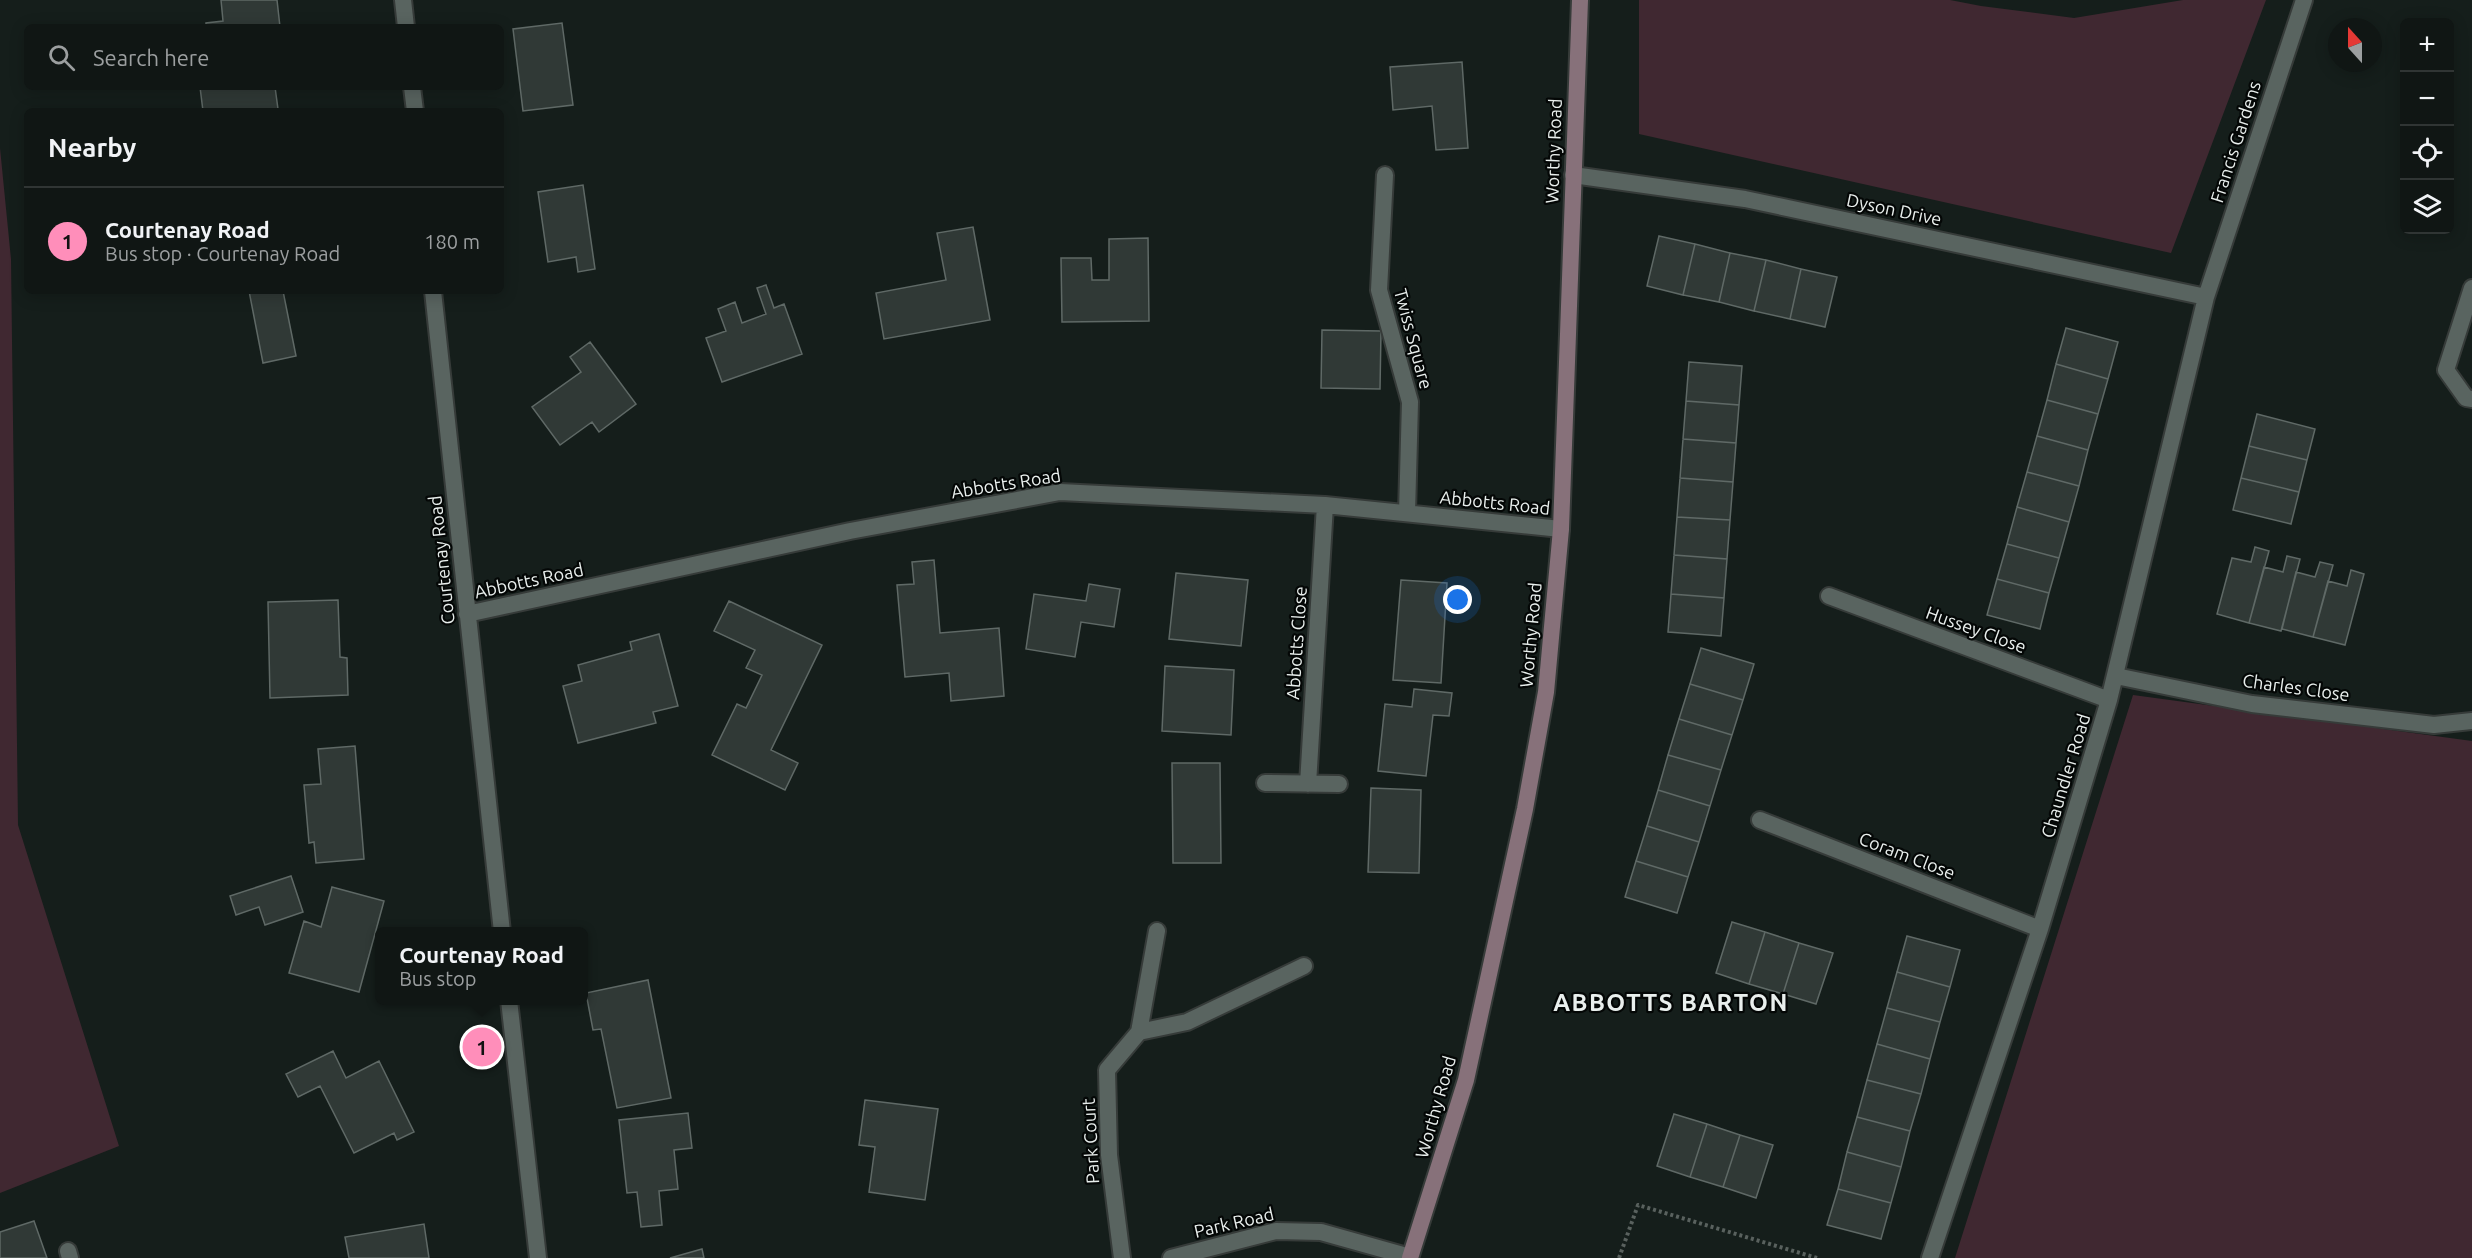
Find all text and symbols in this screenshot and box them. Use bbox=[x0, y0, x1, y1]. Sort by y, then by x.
north arrow bbox=[2328, 18, 2382, 72]
map controls bbox=[2400, 18, 2454, 234]
button: + bbox=[2400, 18, 2454, 72]
search box bbox=[24, 24, 504, 90]
icon: search bbox=[45, 41, 78, 74]
text: Search here bbox=[93, 45, 209, 70]
button: − bbox=[2400, 72, 2454, 126]
street label: Francis Gardens bbox=[2206, 78, 2264, 205]
street label: Worthy Road bbox=[1541, 98, 1565, 204]
button: locate bbox=[2400, 126, 2454, 180]
text: Nearby bbox=[48, 133, 136, 162]
button: layers bbox=[2400, 180, 2454, 234]
street label: Dyson Drive bbox=[1845, 189, 1944, 229]
text: Courtenay Road bbox=[105, 217, 270, 242]
text: 1 bbox=[62, 230, 73, 253]
text: 180 m bbox=[424, 230, 480, 253]
text: Bus stop · Courtenay Road bbox=[105, 242, 340, 265]
street label: Twiss Square bbox=[1391, 286, 1437, 391]
street label: Abbotts Road bbox=[950, 464, 1062, 502]
street label: Abbotts Road bbox=[1439, 486, 1551, 518]
street label: Courtenay Road bbox=[424, 495, 458, 626]
street label: Abbotts Road bbox=[472, 559, 585, 601]
street label: Worthy Road bbox=[1515, 582, 1545, 688]
your location bbox=[1443, 585, 1472, 614]
street label: Abbotts Close bbox=[1282, 586, 1310, 700]
street label: Hussey Close bbox=[1923, 602, 2029, 656]
street label: Charles Close bbox=[2241, 670, 2351, 704]
street label: Chaundler Road bbox=[2037, 711, 2093, 840]
street label: Coram Close bbox=[1856, 828, 1958, 883]
popup bbox=[375, 927, 588, 1005]
text: Courtenay Road bbox=[399, 942, 564, 967]
text: Bus stop bbox=[399, 967, 476, 990]
district label: ABBOTTS BARTON bbox=[1553, 989, 1789, 1016]
pin: 1 bbox=[462, 1024, 502, 1070]
street label: Worthy Road bbox=[1411, 1053, 1459, 1160]
street label: Park Court bbox=[1078, 1098, 1102, 1184]
street label: Park Road bbox=[1192, 1203, 1276, 1241]

